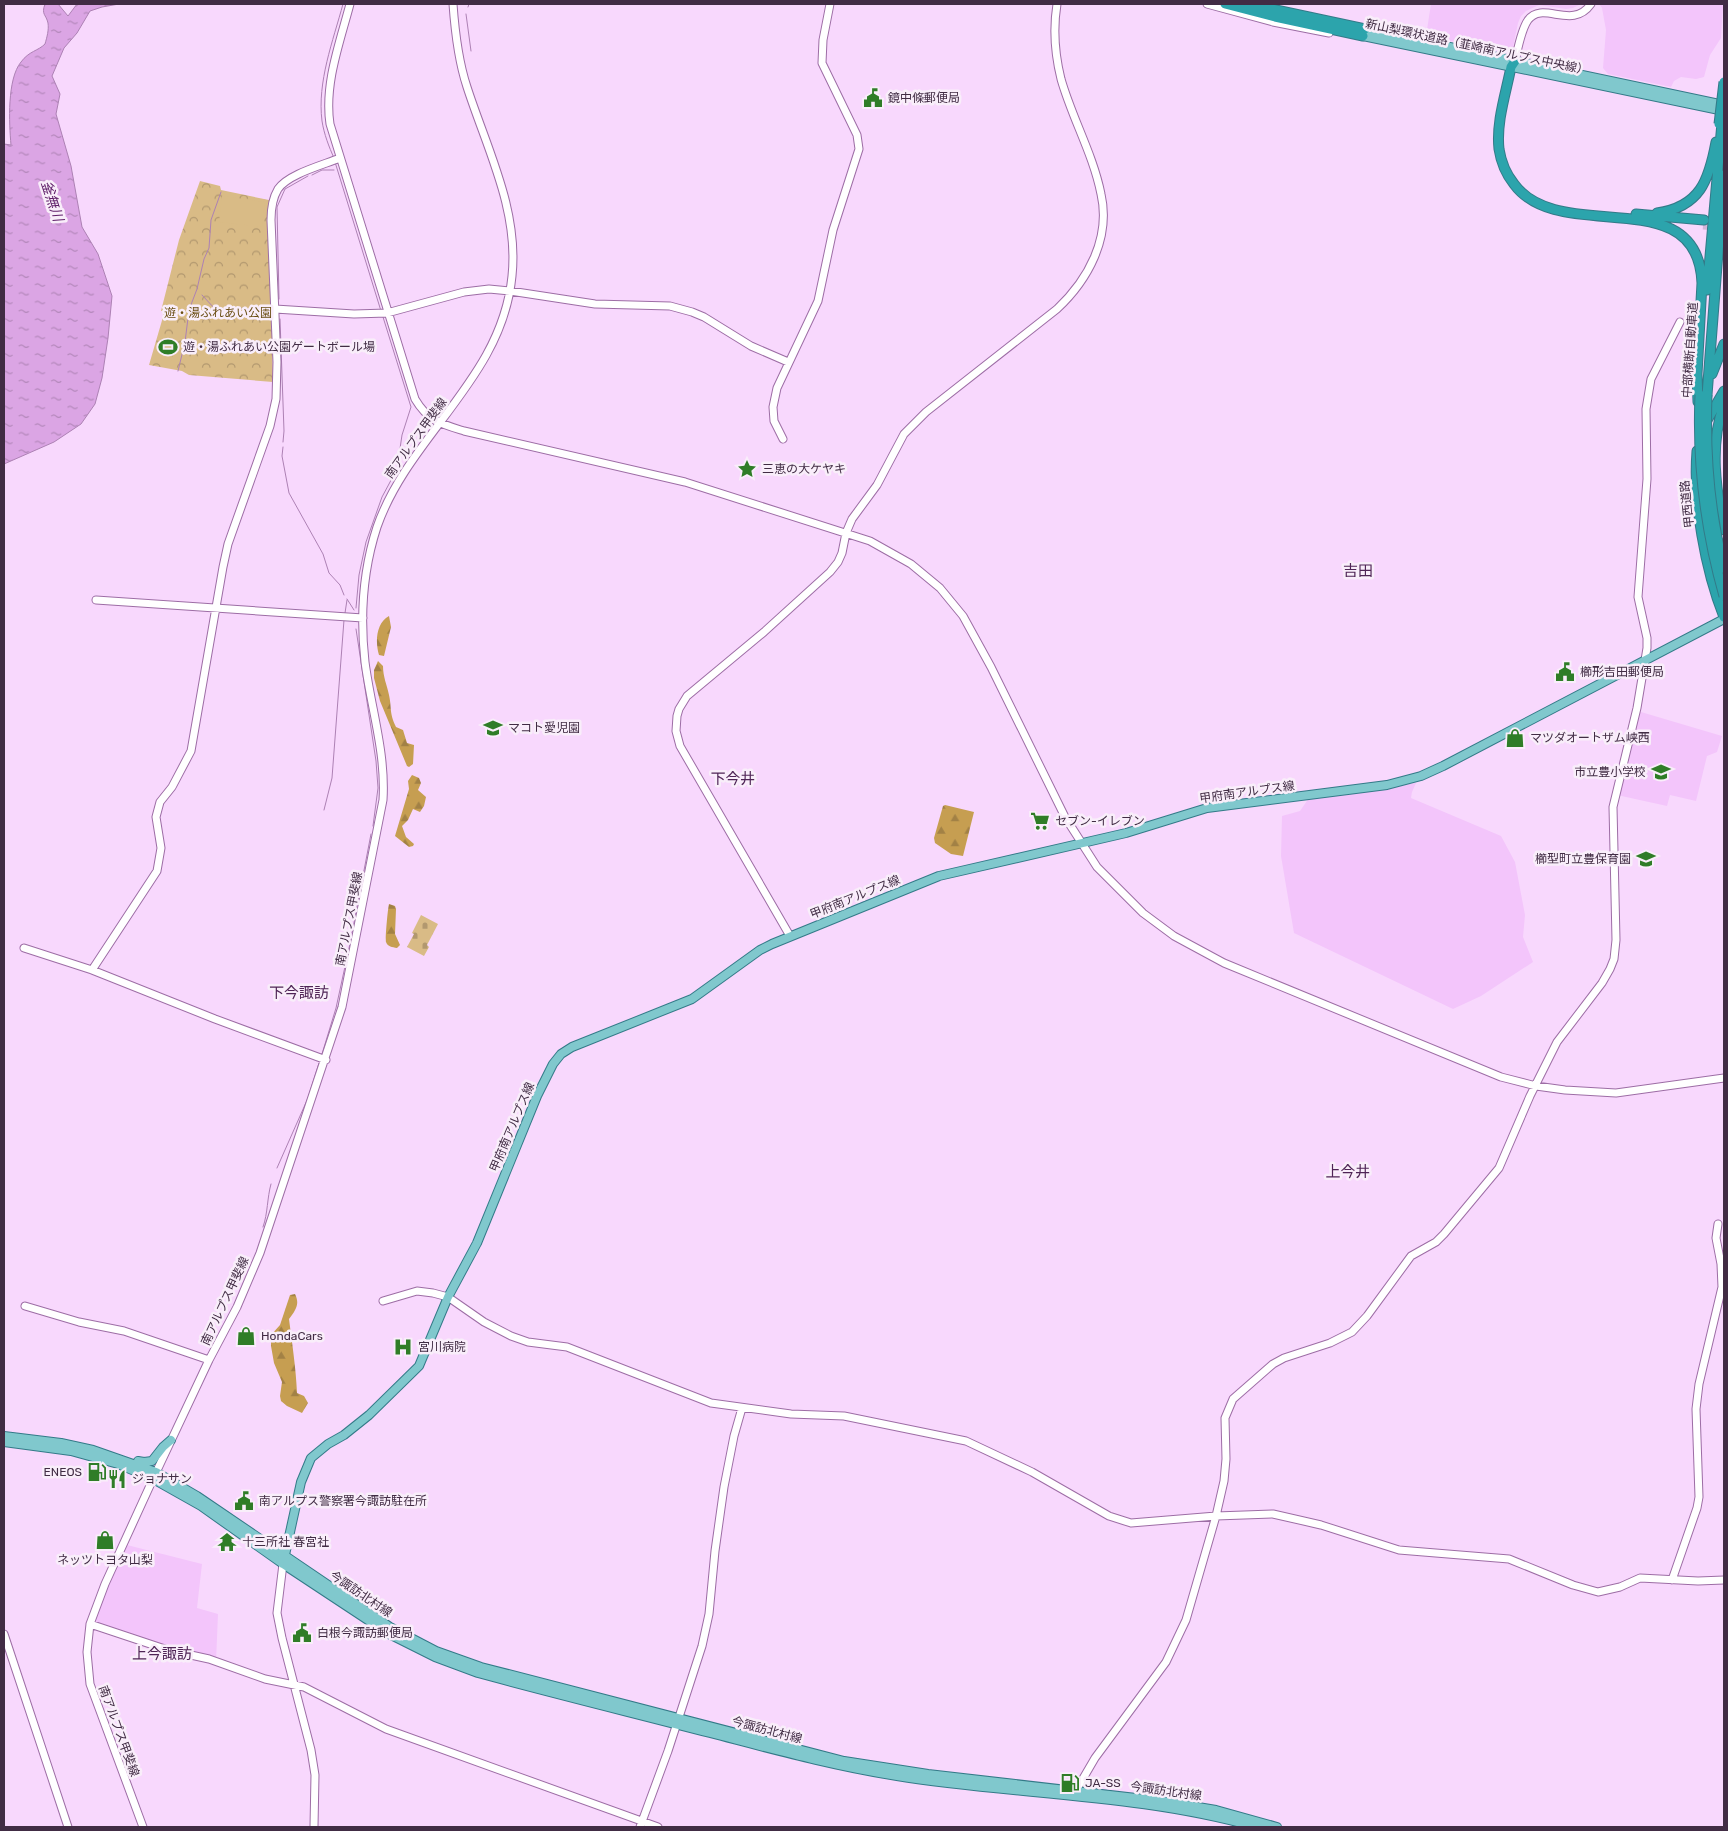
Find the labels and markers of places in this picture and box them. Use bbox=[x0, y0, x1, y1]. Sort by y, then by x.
public building icon: 鏡中條郵便局 bbox=[862, 87, 884, 109]
place label: 鏡中條郵便局 bbox=[888, 91, 960, 105]
sports icon: 遊・湯ふれあい公園ゲートボール場 bbox=[157, 336, 179, 358]
place label: 遊・湯ふれあい公園ゲートボール場 bbox=[183, 340, 375, 354]
place icon: 三恵の大ケヤキ bbox=[736, 458, 758, 480]
place label: 三恵の大ケヤキ bbox=[762, 462, 846, 476]
public building icon: 櫛形吉田郵便局 bbox=[1554, 661, 1576, 683]
place label: 櫛形吉田郵便局 bbox=[1580, 665, 1664, 679]
school or university icon: マコト愛児園 bbox=[482, 717, 504, 739]
place label: マコト愛児園 bbox=[508, 721, 580, 735]
shop icon: マツダオートザム峡西 bbox=[1504, 727, 1526, 749]
place label: マツダオートザム峡西 bbox=[1530, 731, 1650, 745]
school or university icon: 市立豊小学校 bbox=[1650, 761, 1672, 783]
place label: 市立豊小学校 bbox=[1574, 765, 1646, 779]
supermarket icon: セブン-イレブン bbox=[1029, 810, 1051, 832]
place label: セブン-イレブン bbox=[1055, 814, 1145, 828]
school or university icon: 櫛型町立豊保育園 bbox=[1635, 848, 1657, 870]
place label: 櫛型町立豊保育園 bbox=[1535, 852, 1631, 866]
shop icon: HondaCars bbox=[235, 1325, 257, 1347]
place label: HondaCars bbox=[261, 1329, 323, 1343]
hospital icon: 宮川病院 bbox=[392, 1336, 414, 1358]
place label: 宮川病院 bbox=[418, 1340, 466, 1354]
fuel station icon: ENEOS bbox=[86, 1461, 108, 1483]
place label: ENEOS bbox=[44, 1465, 82, 1479]
restaurant icon: ジョナサン bbox=[106, 1468, 128, 1490]
place label: ジョナサン bbox=[132, 1472, 192, 1486]
public building icon: 南アルプス警察署今諏訪駐在所 bbox=[233, 1490, 255, 1512]
place label: 南アルプス警察署今諏訪駐在所 bbox=[259, 1494, 427, 1508]
shop icon: ネッツトヨタ山梨 bbox=[94, 1529, 116, 1551]
temple icon: 十三所社 春宮社 bbox=[216, 1531, 238, 1553]
place label: 十三所社 春宮社 bbox=[242, 1535, 329, 1549]
place label: ネッツトヨタ山梨 bbox=[57, 1553, 153, 1567]
public building icon: 白根今諏訪郵便局 bbox=[291, 1622, 313, 1644]
place label: 白根今諏訪郵便局 bbox=[317, 1626, 413, 1640]
fuel station icon: JA-SS bbox=[1059, 1772, 1081, 1794]
place label: JA-SS bbox=[1085, 1776, 1121, 1790]

